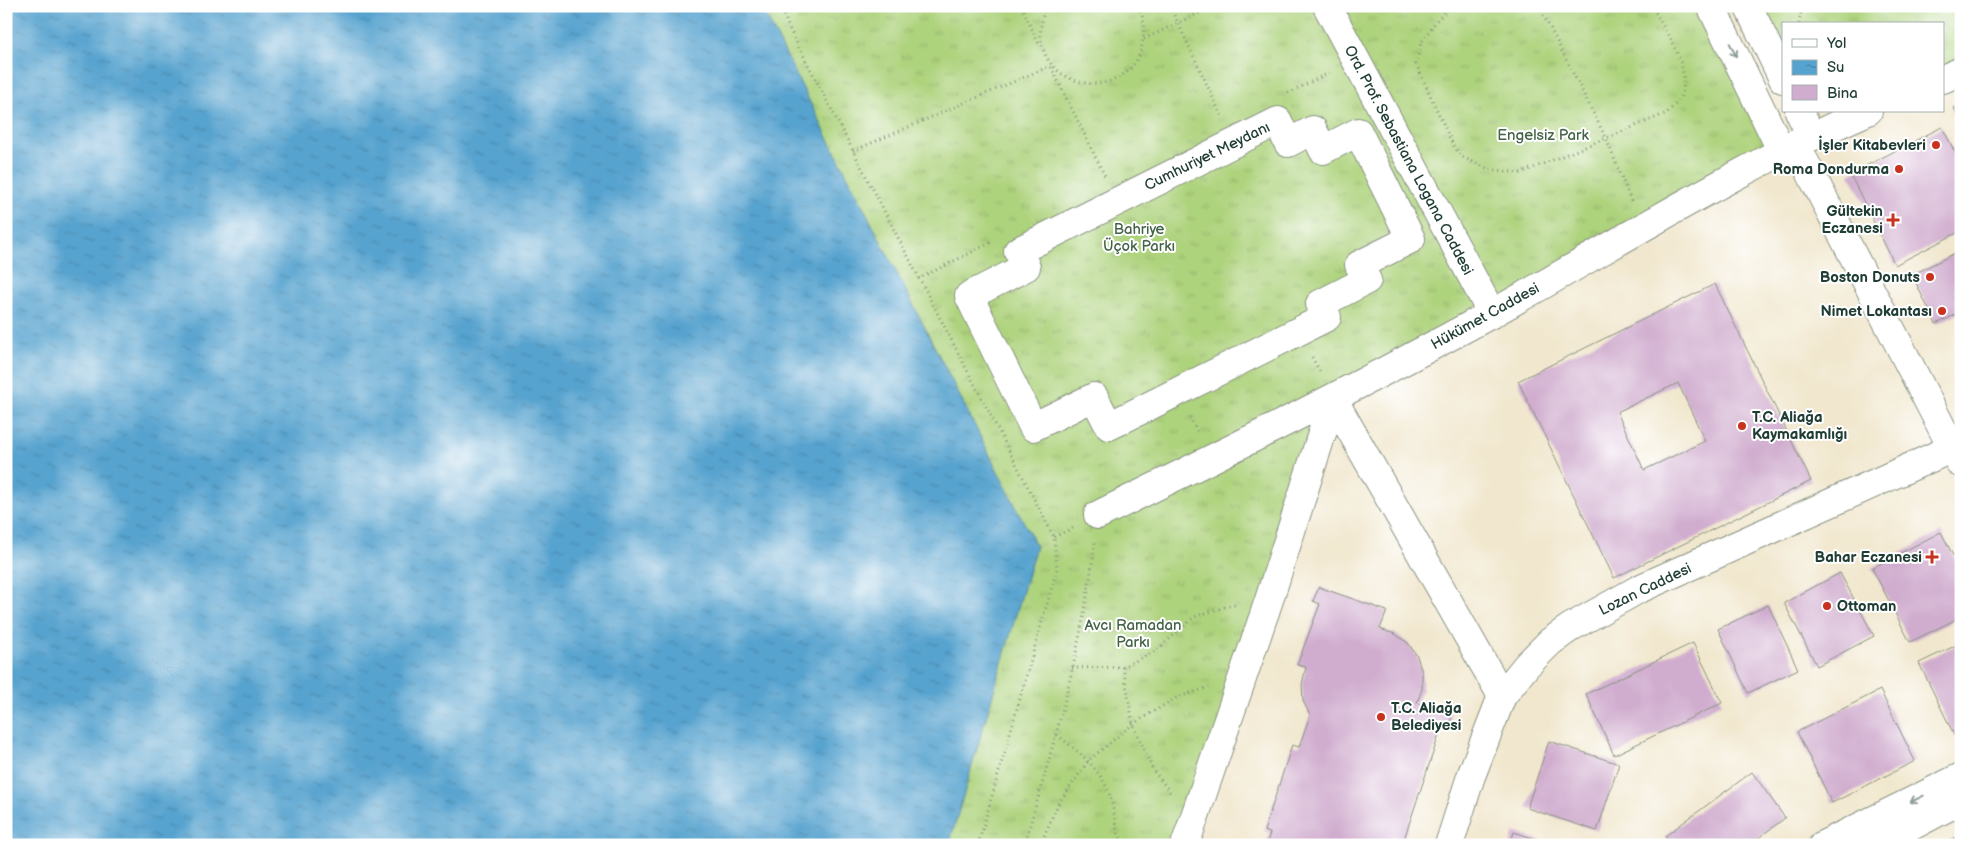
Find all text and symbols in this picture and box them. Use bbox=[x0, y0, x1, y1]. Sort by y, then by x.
legend bbox=[1782, 22, 1944, 112]
text: Yol bbox=[1826, 34, 1846, 53]
street label: Ord. Prof. Sebastiana Logana Caddesi bbox=[1340, 42, 1477, 278]
one-way arrow bbox=[1728, 42, 1738, 57]
text: Su bbox=[1827, 58, 1844, 77]
text: Bina bbox=[1827, 84, 1858, 103]
street label: Cumhuriyet Meydanı bbox=[1141, 118, 1273, 195]
park label: Engelsiz Park bbox=[1497, 126, 1589, 145]
place label: İşler Kitabevleri bbox=[1818, 135, 1926, 155]
marker: İşler Kitabevleri bbox=[1930, 139, 1942, 151]
place label: Roma Dondurma bbox=[1773, 160, 1889, 179]
marker: Roma Dondurma bbox=[1893, 163, 1905, 175]
place label: Gültekin Eczanesi bbox=[1822, 202, 1883, 238]
marker: Gültekin Eczanesi bbox=[1887, 214, 1899, 226]
park label: Bahriye Üçok Parkı bbox=[1103, 220, 1175, 256]
place label: Boston Donuts bbox=[1820, 268, 1920, 287]
marker: Boston Donuts bbox=[1924, 271, 1936, 283]
street label: Hükümet Caddesi bbox=[1428, 279, 1543, 354]
place label: Nimet Lokantası bbox=[1821, 302, 1932, 321]
marker: Nimet Lokantası bbox=[1936, 305, 1948, 317]
place label: T.C. Aliağa Kaymakamlığı bbox=[1752, 408, 1847, 444]
marker: T.C. Aliağa Kaymakamlığı bbox=[1736, 420, 1748, 432]
place label: Bahar Eczanesi bbox=[1815, 548, 1922, 567]
marker: Bahar Eczanesi bbox=[1926, 551, 1938, 563]
street label: Lozan Caddesi bbox=[1596, 559, 1695, 620]
place label: Ottoman bbox=[1837, 597, 1896, 616]
marker: Ottoman bbox=[1821, 600, 1833, 612]
park label: Avcı Ramadan Parkı bbox=[1085, 616, 1182, 652]
place label: T.C. Aliağa Belediyesi bbox=[1391, 699, 1462, 735]
marker: T.C. Aliağa Belediyesi bbox=[1375, 711, 1387, 723]
one-way arrow bbox=[1910, 795, 1925, 804]

